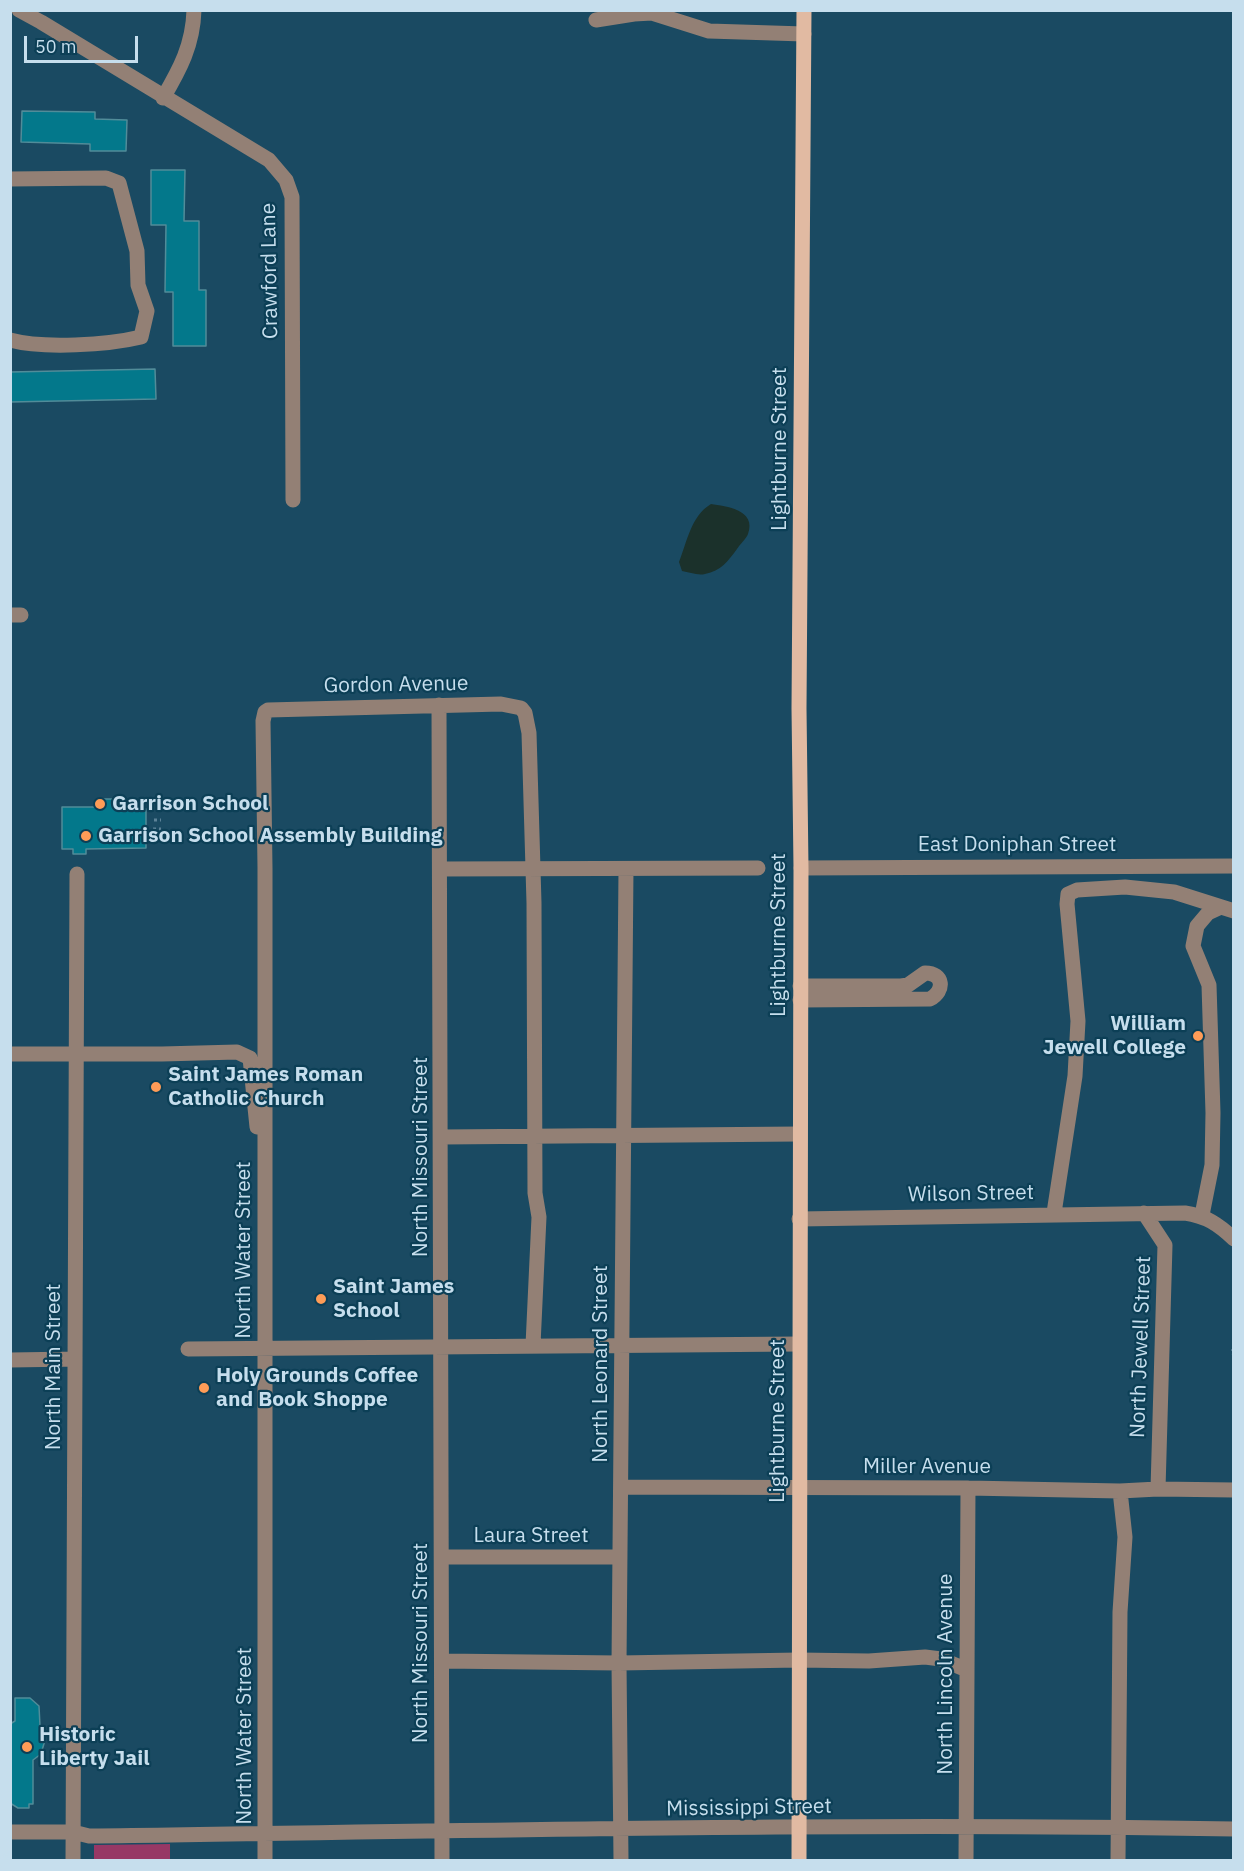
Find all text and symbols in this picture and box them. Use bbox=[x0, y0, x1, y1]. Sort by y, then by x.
scale bar bbox=[27, 24, 141, 62]
text: 50 m bbox=[35, 35, 77, 58]
street label: Crawford Lane bbox=[256, 203, 284, 339]
street label: Lightburne Street bbox=[767, 367, 793, 531]
street label: Gordon Avenue bbox=[323, 671, 469, 699]
place label: Garrison School bbox=[112, 791, 268, 817]
marker: Garrison School bbox=[93, 797, 107, 811]
place label: Garrison School Assembly Building bbox=[98, 823, 442, 849]
marker: Garrison School Assembly Building bbox=[79, 829, 93, 843]
street label: East Doniphan Street bbox=[918, 832, 1116, 858]
street label: Lightburne Street bbox=[766, 853, 792, 1017]
place label: William Jewell College bbox=[1043, 1011, 1186, 1061]
marker: William Jewell College bbox=[1191, 1029, 1205, 1043]
street label: North Missouri Street bbox=[408, 1057, 434, 1257]
place label: Saint James Roman Catholic Church bbox=[168, 1062, 363, 1112]
marker: Saint James Roman Catholic Church bbox=[149, 1080, 163, 1094]
street label: North Water Street bbox=[231, 1161, 257, 1339]
street label: Wilson Street bbox=[908, 1180, 1034, 1208]
street label: North Jewell Street bbox=[1125, 1256, 1157, 1438]
street label: North Leonard Street bbox=[588, 1265, 614, 1463]
place label: Saint James School bbox=[333, 1274, 454, 1324]
street label: North Main Street bbox=[41, 1284, 67, 1450]
marker: Saint James School bbox=[314, 1292, 328, 1306]
street label: Lightburne Street bbox=[765, 1339, 791, 1503]
place label: Holy Grounds Coffee and Book Shoppe bbox=[216, 1363, 418, 1413]
marker: Holy Grounds Coffee and Book Shoppe bbox=[197, 1381, 211, 1395]
street label: Miller Avenue bbox=[863, 1454, 991, 1480]
street label: Laura Street bbox=[473, 1523, 589, 1549]
street label: North Missouri Street bbox=[408, 1543, 434, 1743]
street label: North Lincoln Avenue bbox=[933, 1573, 959, 1775]
street label: North Water Street bbox=[232, 1647, 258, 1825]
place label: Historic Liberty Jail bbox=[39, 1722, 150, 1772]
marker: Historic Liberty Jail bbox=[20, 1740, 34, 1754]
street label: Mississippi Street bbox=[666, 1794, 832, 1822]

